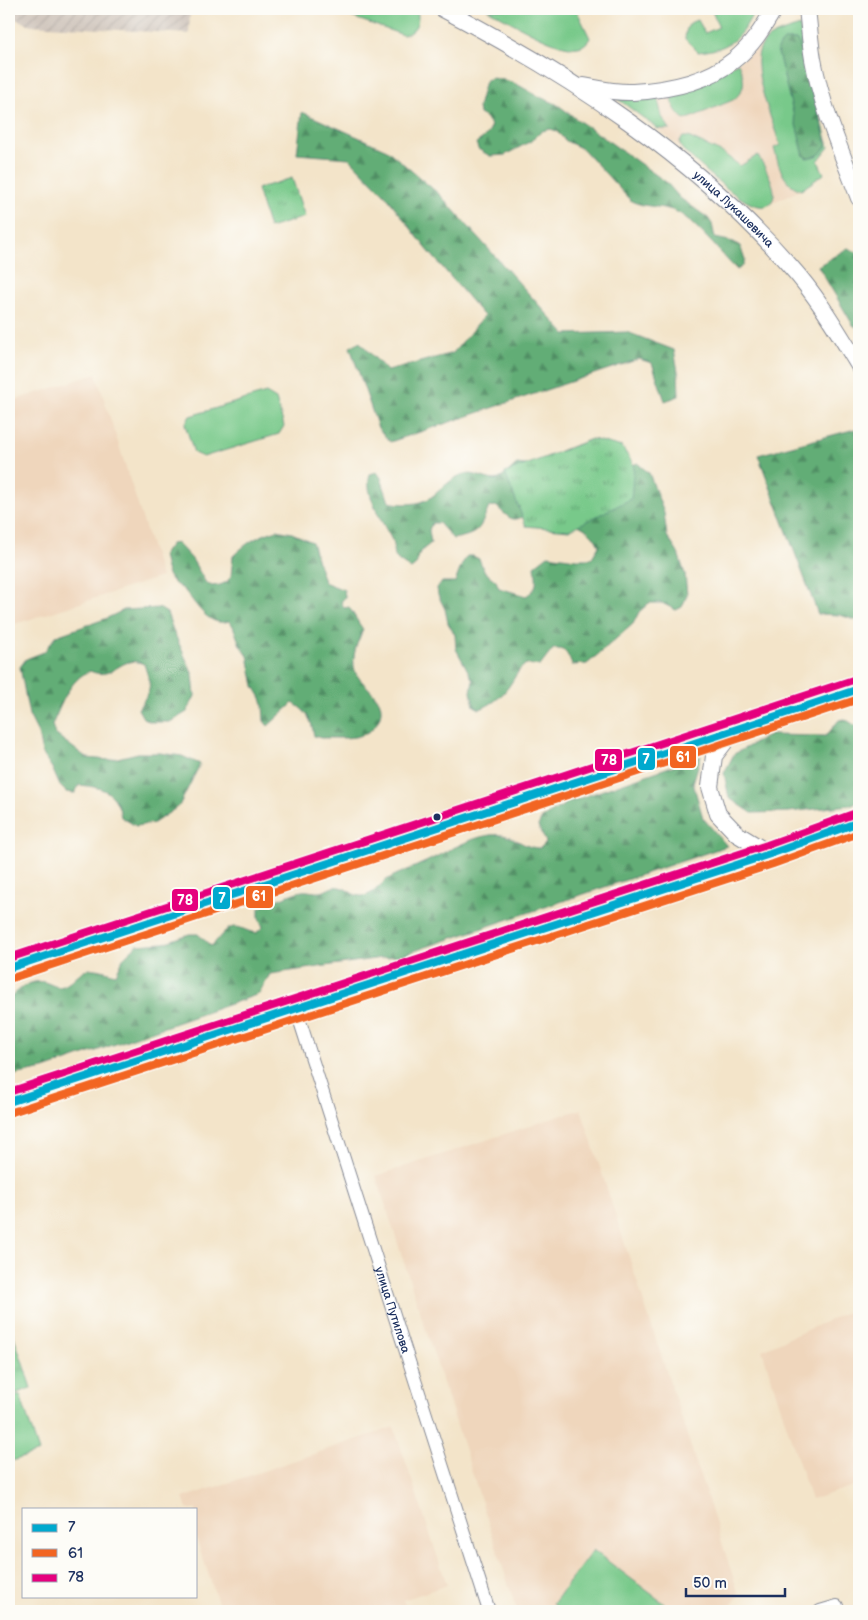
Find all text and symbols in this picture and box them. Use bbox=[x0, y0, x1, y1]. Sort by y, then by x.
street label: улица Лукашевича bbox=[690, 168, 777, 251]
line badge: 61 bbox=[669, 745, 697, 769]
line badge: 7 bbox=[637, 747, 656, 771]
line badge: 78 bbox=[594, 748, 623, 772]
text: 61 bbox=[676, 749, 690, 766]
text: 7 bbox=[642, 751, 650, 768]
text: 78 bbox=[601, 752, 617, 769]
unlabelled marker bbox=[432, 812, 442, 822]
line badge: 61 bbox=[245, 885, 274, 909]
line badge: 7 bbox=[212, 886, 231, 910]
line badge: 78 bbox=[171, 888, 199, 912]
text: 61 bbox=[252, 888, 266, 905]
text: 7 bbox=[218, 890, 226, 907]
text: 78 bbox=[177, 892, 193, 909]
street label: улица Путилова bbox=[371, 1265, 413, 1355]
legend bbox=[22, 1508, 198, 1598]
text: 7 bbox=[68, 1518, 76, 1537]
text: 61 bbox=[68, 1544, 83, 1563]
scale bar bbox=[686, 1565, 784, 1597]
text: 78 bbox=[68, 1568, 84, 1587]
text: 50 m bbox=[693, 1574, 727, 1593]

